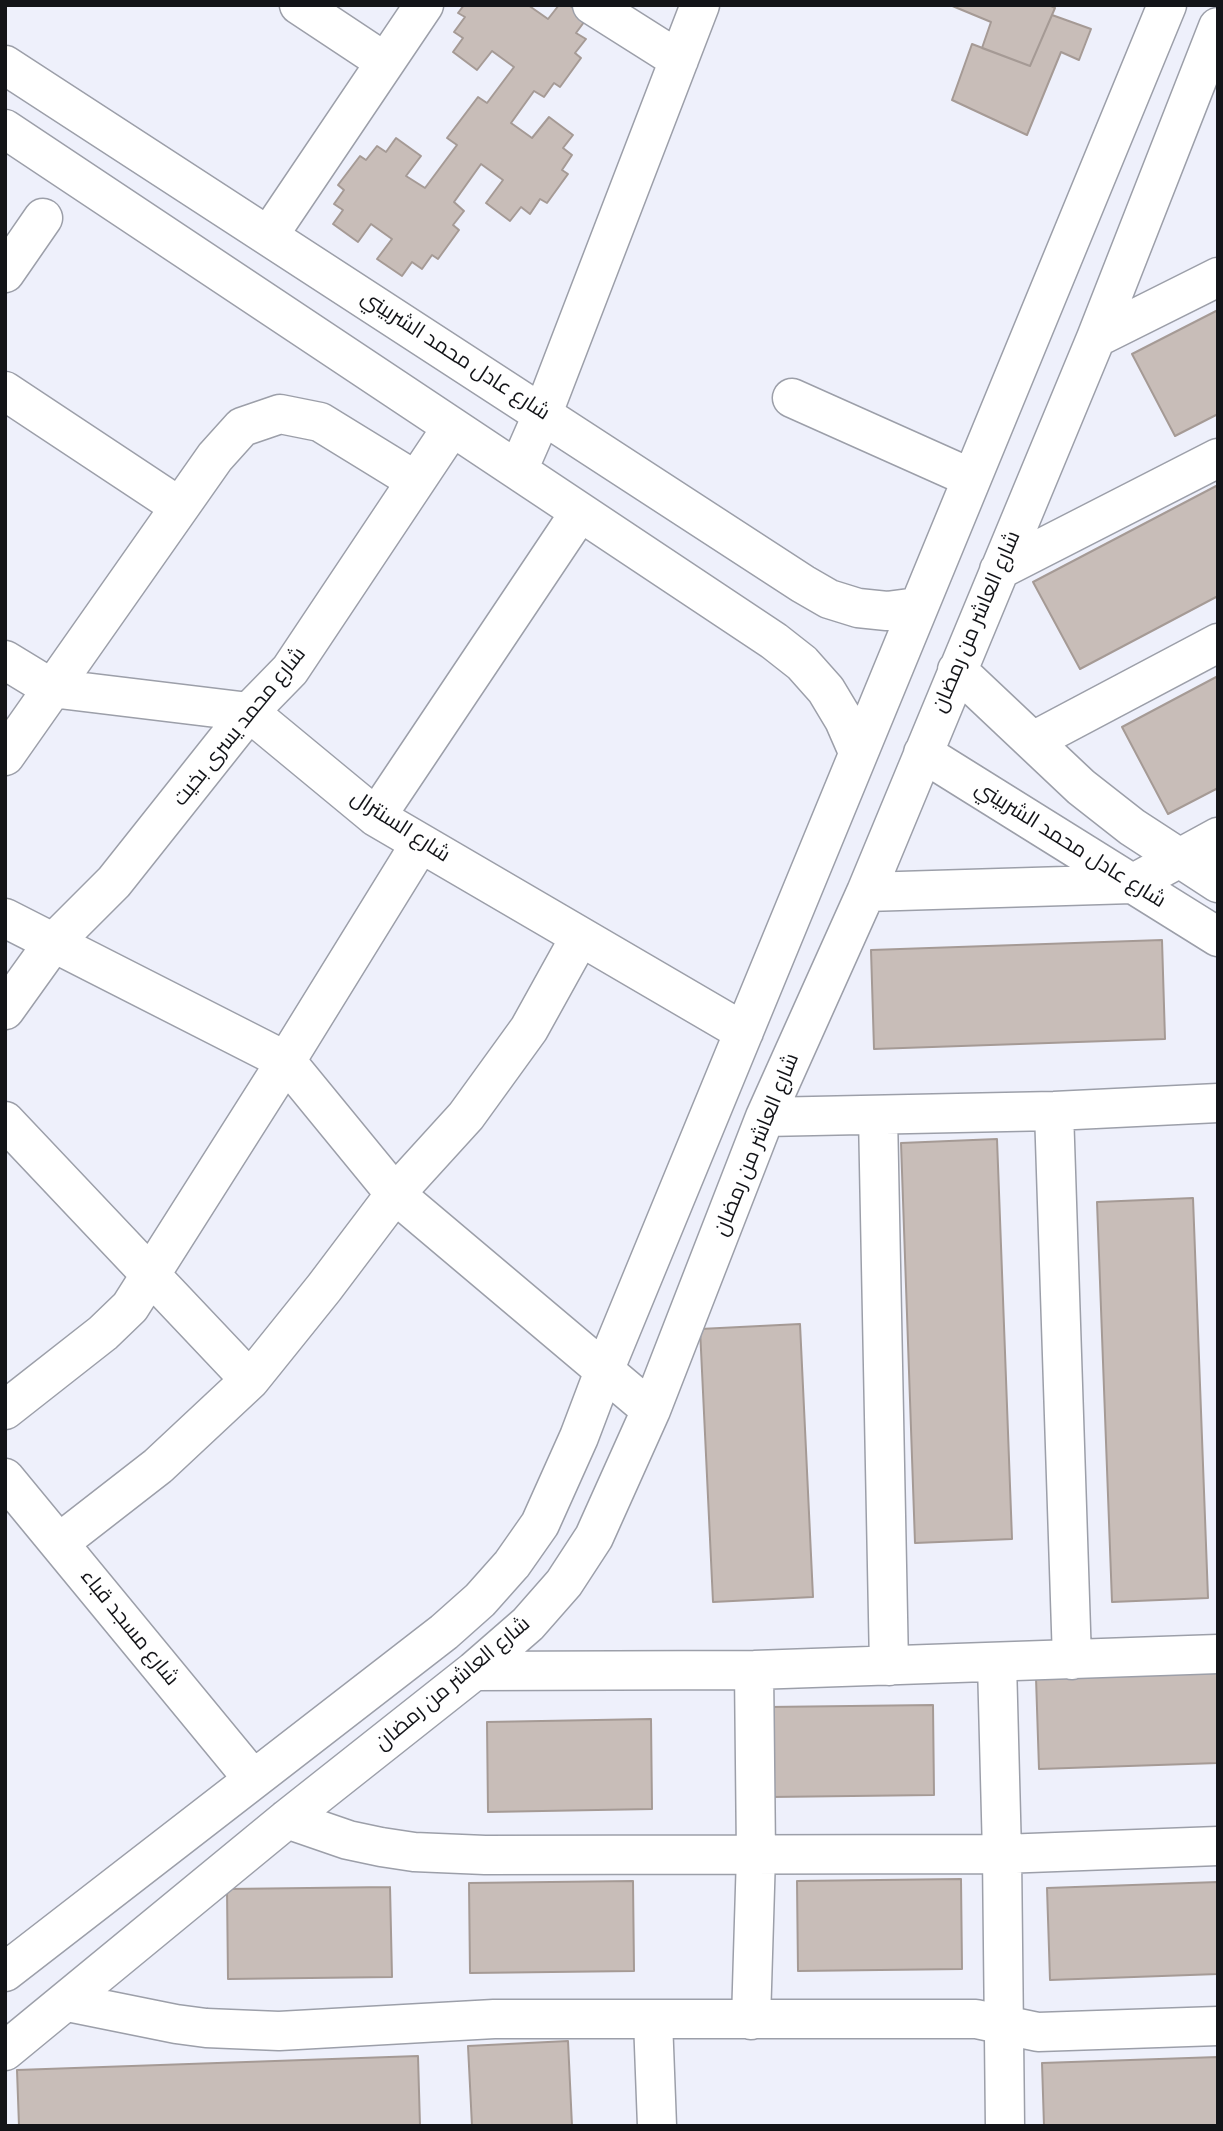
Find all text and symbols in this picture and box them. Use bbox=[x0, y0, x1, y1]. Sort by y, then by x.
street label: شارع عادل محمد الشربيني bbox=[356, 285, 554, 427]
street label: شارع العاشر من رمضان bbox=[927, 527, 1027, 717]
street label: شارع محمد يسرى بخيت bbox=[168, 643, 312, 811]
street label: شارع عادل محمد الشربيني bbox=[970, 776, 1170, 914]
street label: شارع السنترال bbox=[346, 786, 454, 868]
street label: شارع العاشر من رمضان bbox=[709, 1050, 805, 1240]
street label: شارع مسجد قباء bbox=[74, 1565, 184, 1691]
street label: شارع العاشر من رمضان bbox=[370, 1612, 536, 1756]

